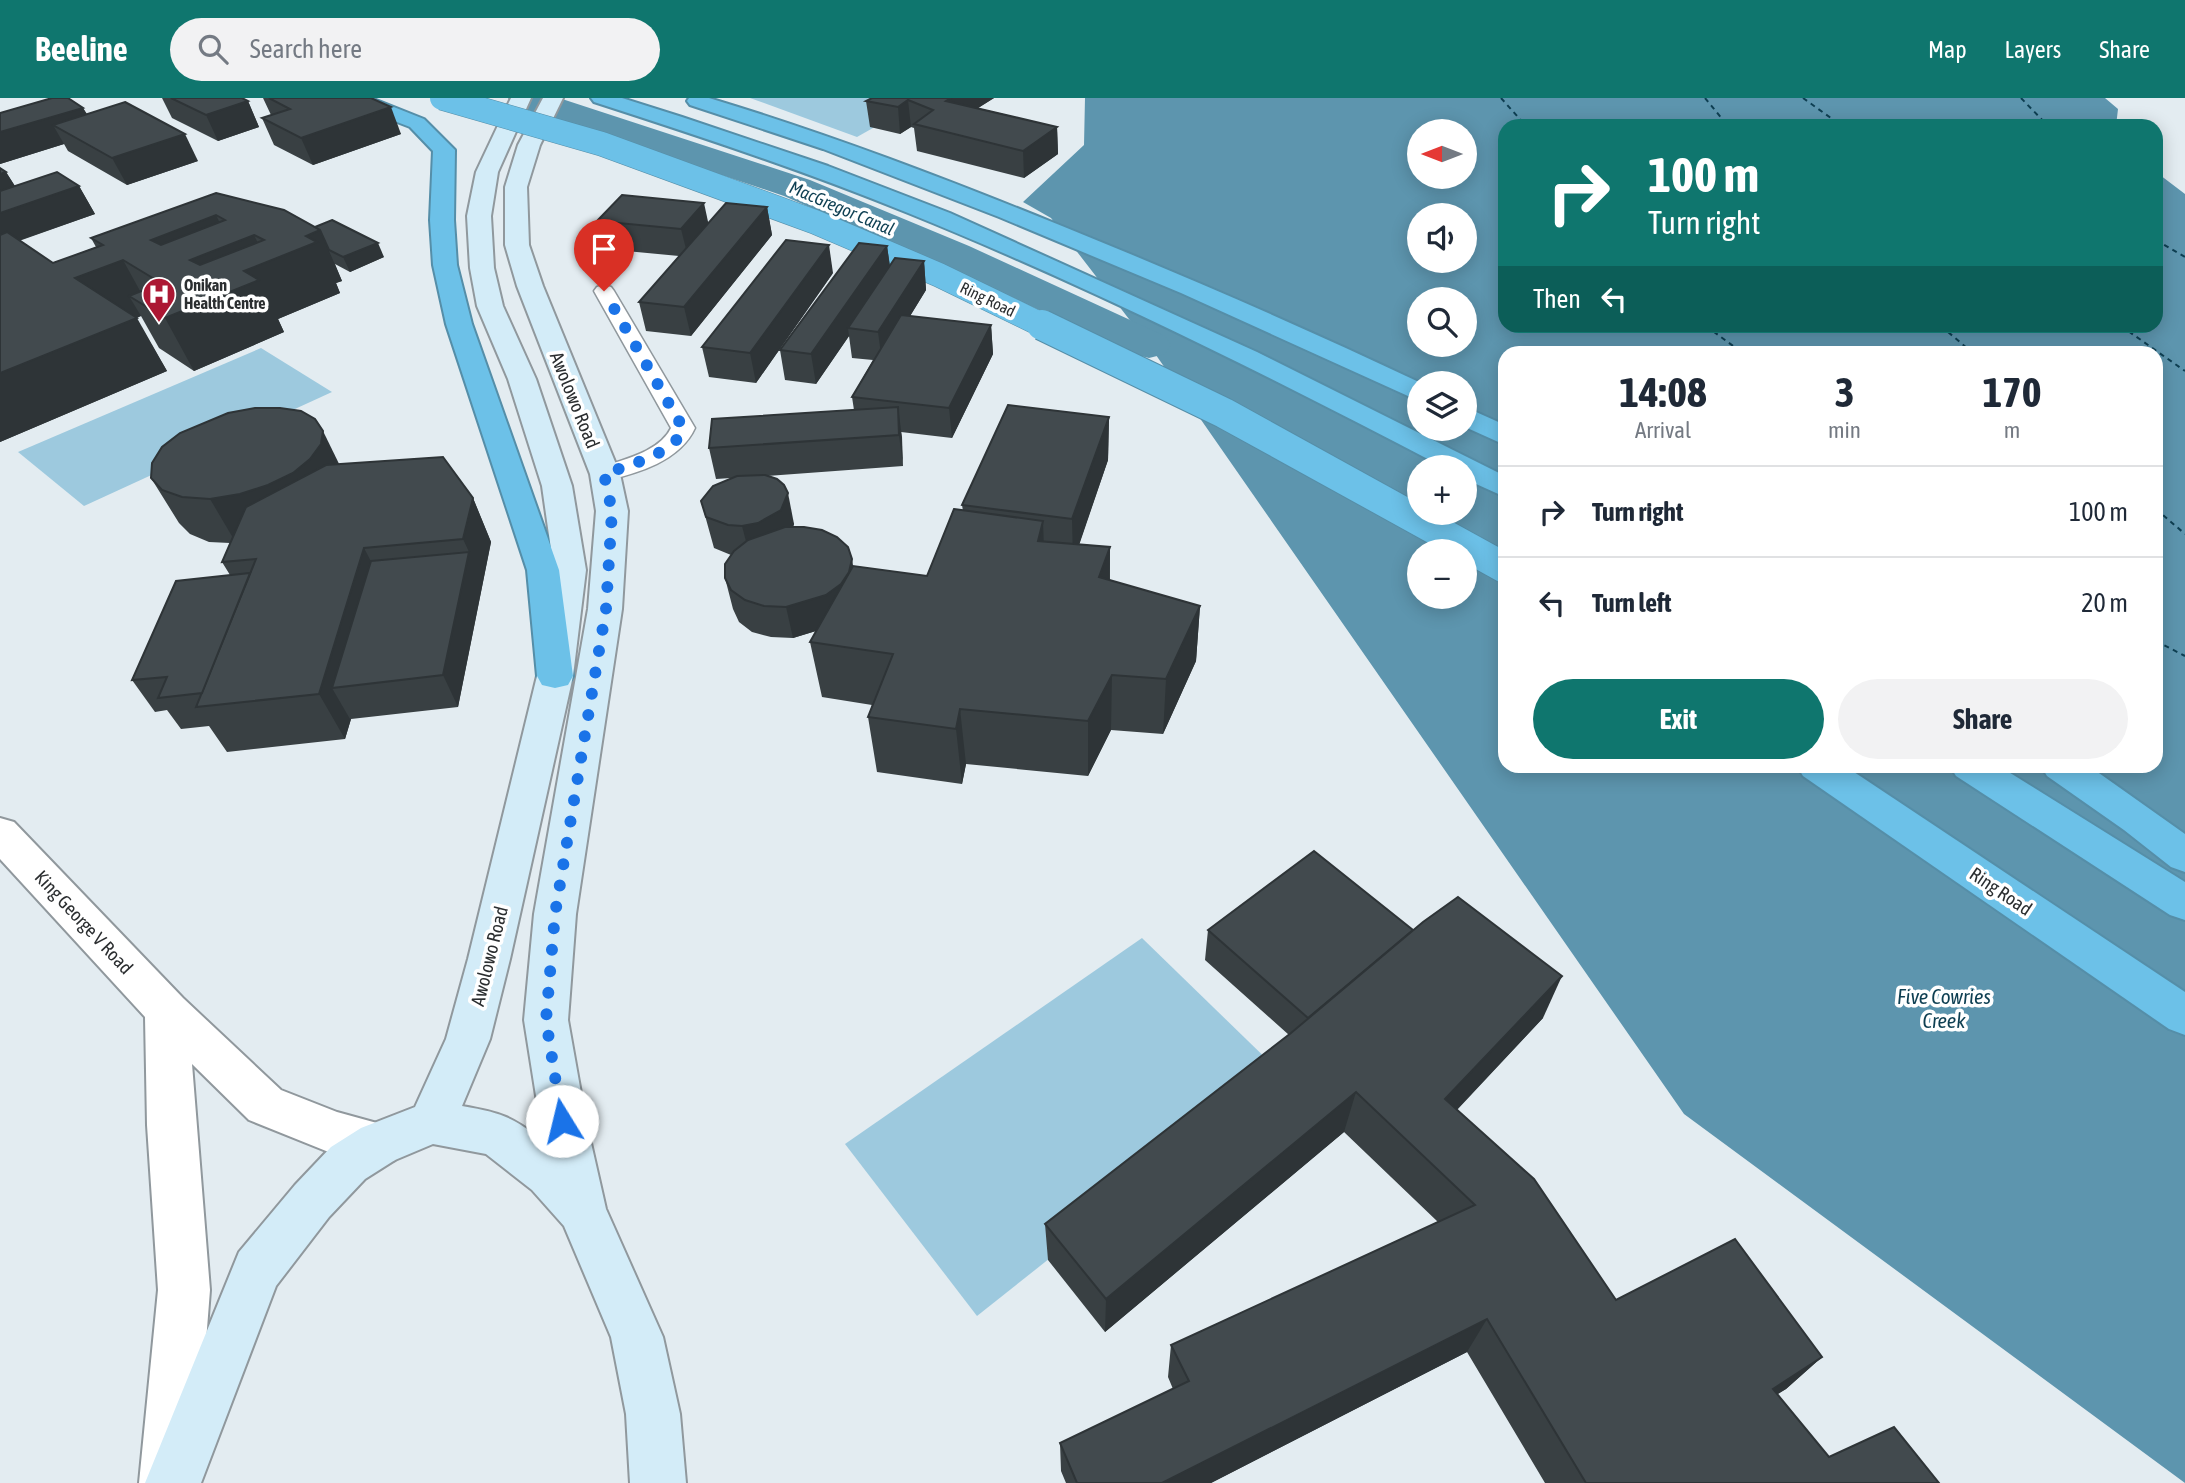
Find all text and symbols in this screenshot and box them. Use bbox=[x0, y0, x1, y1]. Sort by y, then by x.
search box bbox=[170, 18, 660, 81]
text: Beeline bbox=[35, 30, 128, 68]
icon: search bbox=[194, 30, 232, 68]
text: Search here bbox=[250, 34, 362, 64]
text: Map bbox=[1928, 36, 1967, 63]
text: Layers bbox=[2005, 36, 2061, 63]
text: Share bbox=[2099, 36, 2150, 63]
north arrow bbox=[1407, 119, 1477, 189]
map controls bbox=[1407, 119, 1477, 609]
text: 100 m bbox=[1648, 146, 1759, 202]
icon: right bbox=[1533, 147, 1624, 238]
water label: MacGregor Canal bbox=[786, 176, 898, 240]
button: sound bbox=[1407, 203, 1477, 273]
text: Turn right bbox=[1648, 204, 1761, 241]
pin bbox=[574, 219, 634, 291]
icon: arrive bbox=[585, 230, 623, 268]
hospital icon: Onikan Health Centre bbox=[140, 275, 178, 324]
place label: Onikan Health Centre bbox=[184, 276, 266, 312]
street label: Ring Road bbox=[957, 278, 1018, 321]
icon: left bbox=[1595, 280, 1633, 318]
text: Then bbox=[1533, 284, 1581, 314]
button: search bbox=[1407, 287, 1477, 357]
street label: Awolowo Road bbox=[546, 349, 604, 451]
text: 14:08 bbox=[1619, 368, 1707, 416]
text: 3 bbox=[1835, 368, 1854, 416]
text: 170 bbox=[1982, 368, 2042, 416]
button: layers bbox=[1407, 371, 1477, 441]
text: Arrival bbox=[1635, 417, 1691, 443]
text: min bbox=[1828, 417, 1861, 443]
text: m bbox=[2004, 417, 2020, 443]
button: + bbox=[1407, 455, 1477, 525]
icon: right bbox=[1533, 493, 1571, 531]
text: Turn right bbox=[1592, 497, 1683, 527]
text: 100 m bbox=[2069, 497, 2128, 527]
button: − bbox=[1407, 539, 1477, 609]
icon: left bbox=[1533, 584, 1571, 622]
text: Turn left bbox=[1592, 588, 1672, 618]
text: 20 m bbox=[2081, 588, 2128, 618]
button: Exit bbox=[1533, 679, 1824, 759]
button: Share bbox=[1838, 679, 2128, 759]
street label: Ring Road bbox=[1966, 862, 2036, 920]
street label: King George V Road bbox=[30, 866, 138, 978]
street label: Awolowo Road bbox=[466, 904, 512, 1008]
water label: Five Cowries Creek bbox=[1897, 984, 1991, 1032]
position arrow bbox=[525, 1084, 599, 1158]

